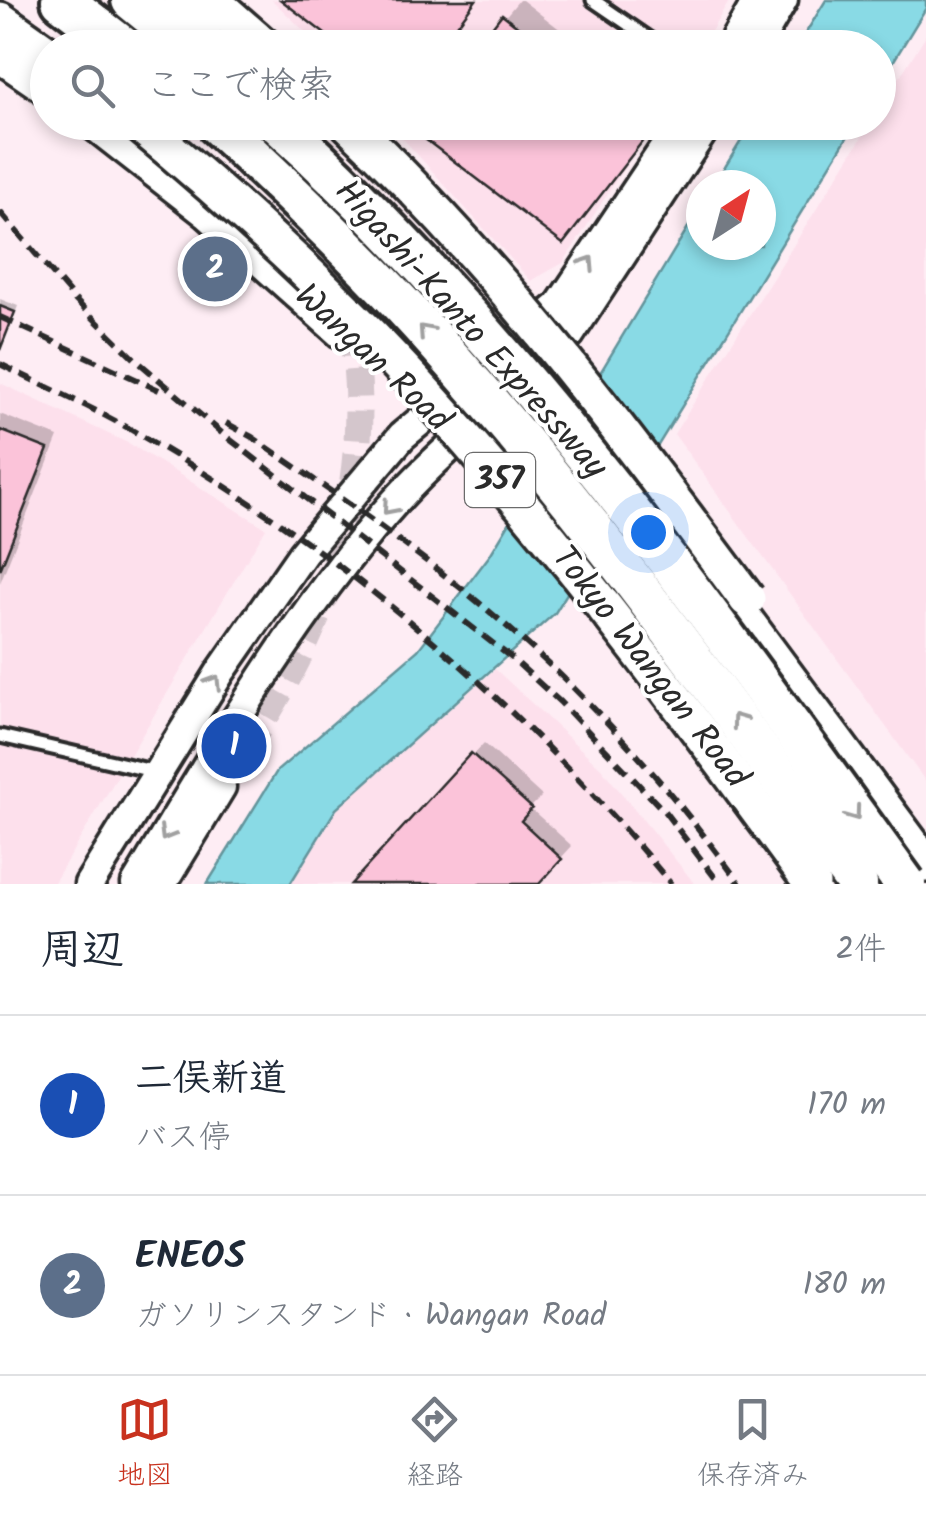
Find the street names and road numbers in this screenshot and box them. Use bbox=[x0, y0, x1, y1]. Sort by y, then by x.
street label: Higashi-Kanto Expressway bbox=[319, 167, 621, 493]
street label: Wangan Road bbox=[280, 271, 465, 448]
road number: 357 bbox=[465, 453, 535, 507]
street label: Tokyo Wangan Road bbox=[536, 534, 763, 803]

